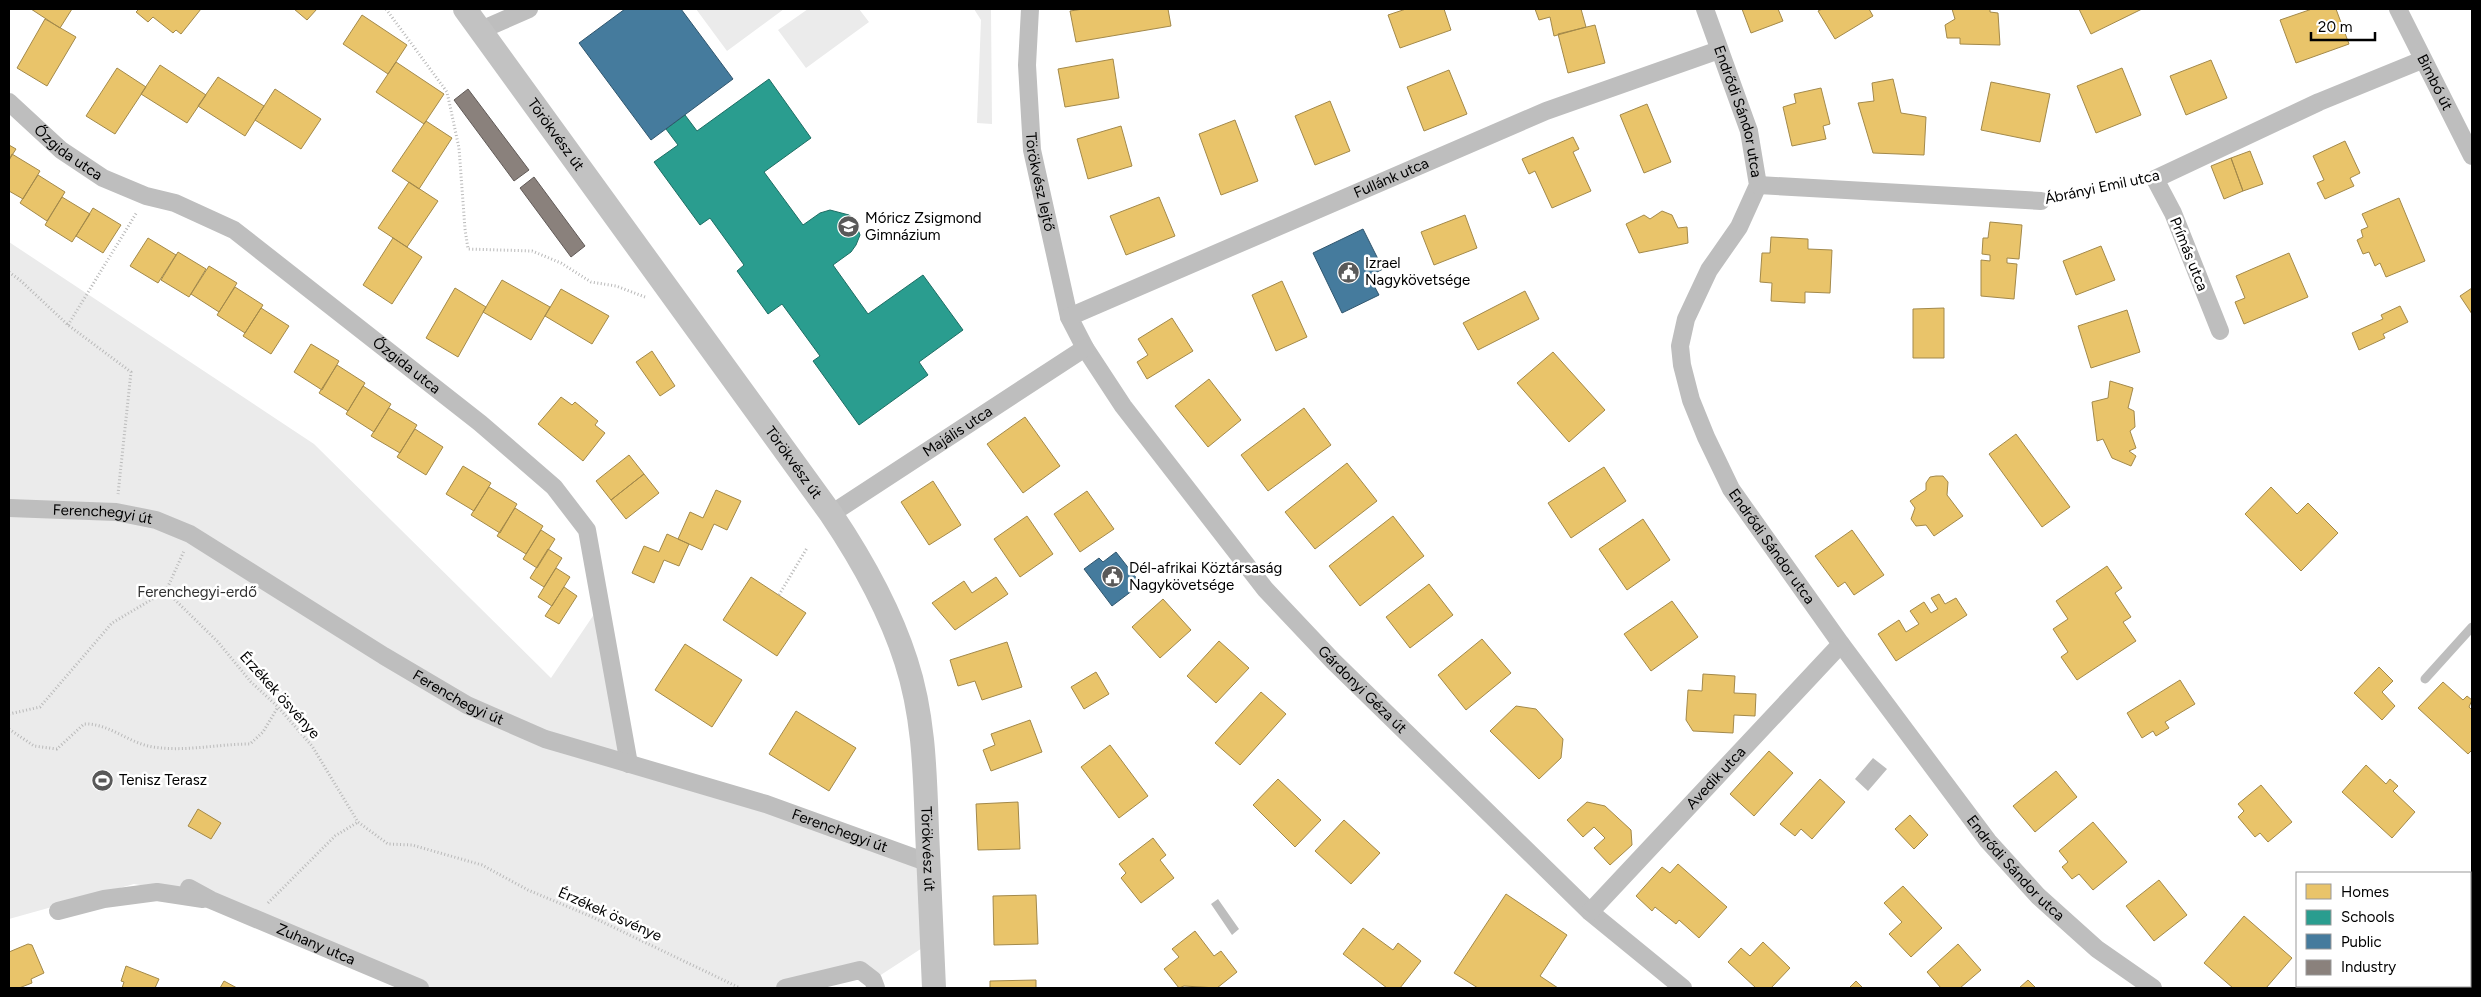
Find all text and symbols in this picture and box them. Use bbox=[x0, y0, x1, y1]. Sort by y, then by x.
scale bar bbox=[2311, 10, 2375, 42]
text: 20 m bbox=[2318, 18, 2352, 36]
street label: Endrődi Sándor utca bbox=[1710, 43, 1766, 179]
street label: Bimbó út bbox=[2413, 51, 2457, 114]
street label: Törökvész út bbox=[524, 95, 588, 175]
street label: Őzgida utca bbox=[30, 121, 106, 184]
street label: Törökvész lejtő bbox=[1022, 132, 1059, 234]
street label: Fullánk utca bbox=[1351, 154, 1431, 202]
street label: Ábrányi Emil utca bbox=[2043, 166, 2161, 208]
place label: Móricz Zsigmond Gimnázium bbox=[865, 209, 982, 244]
street label: Prímás utca bbox=[2166, 214, 2212, 294]
school or university icon: Móricz Zsigmond Gimnázium bbox=[837, 215, 861, 239]
place label: Izrael Nagykövetsége bbox=[1365, 254, 1470, 289]
public building icon: Izrael Nagykövetsége bbox=[1337, 260, 1361, 284]
street label: Őzgida utca bbox=[369, 333, 444, 398]
street label: Majális utca bbox=[919, 402, 996, 461]
street label: Törökvész út bbox=[761, 423, 826, 502]
street label: Endrődi Sándor utca bbox=[1725, 485, 1819, 608]
street label: Ferenchegyi út bbox=[52, 501, 155, 528]
place label: Dél-afrikai Köztársaság Nagykövetsége bbox=[1129, 559, 1282, 594]
public building icon: Dél-afrikai Köztársaság Nagykövetsége bbox=[1101, 565, 1125, 589]
park label: Ferenchegyi-erdő bbox=[137, 583, 257, 601]
street label: Gárdonyi Géza út bbox=[1314, 642, 1411, 737]
street label: Érzékek ösvénye bbox=[236, 648, 324, 742]
street label: Ferenchegyi út bbox=[409, 666, 507, 729]
street label: Avedik utca bbox=[1682, 743, 1749, 813]
sports icon: Tenisz Terasz bbox=[91, 768, 115, 792]
place label: Tenisz Terasz bbox=[119, 771, 207, 789]
street label: Ferenchegyi út bbox=[789, 805, 890, 856]
street label: Törökvész út bbox=[917, 806, 939, 892]
street label: Endrődi Sándor utca bbox=[1963, 812, 2068, 925]
legend bbox=[2296, 872, 2471, 987]
street label: Érzékek ösvénye bbox=[555, 883, 665, 945]
text: Homes bbox=[2341, 883, 2389, 901]
text: Schools bbox=[2341, 908, 2394, 926]
street label: Zuhany utca bbox=[274, 920, 358, 969]
text: Public bbox=[2341, 933, 2382, 951]
text: Industry bbox=[2341, 958, 2396, 976]

